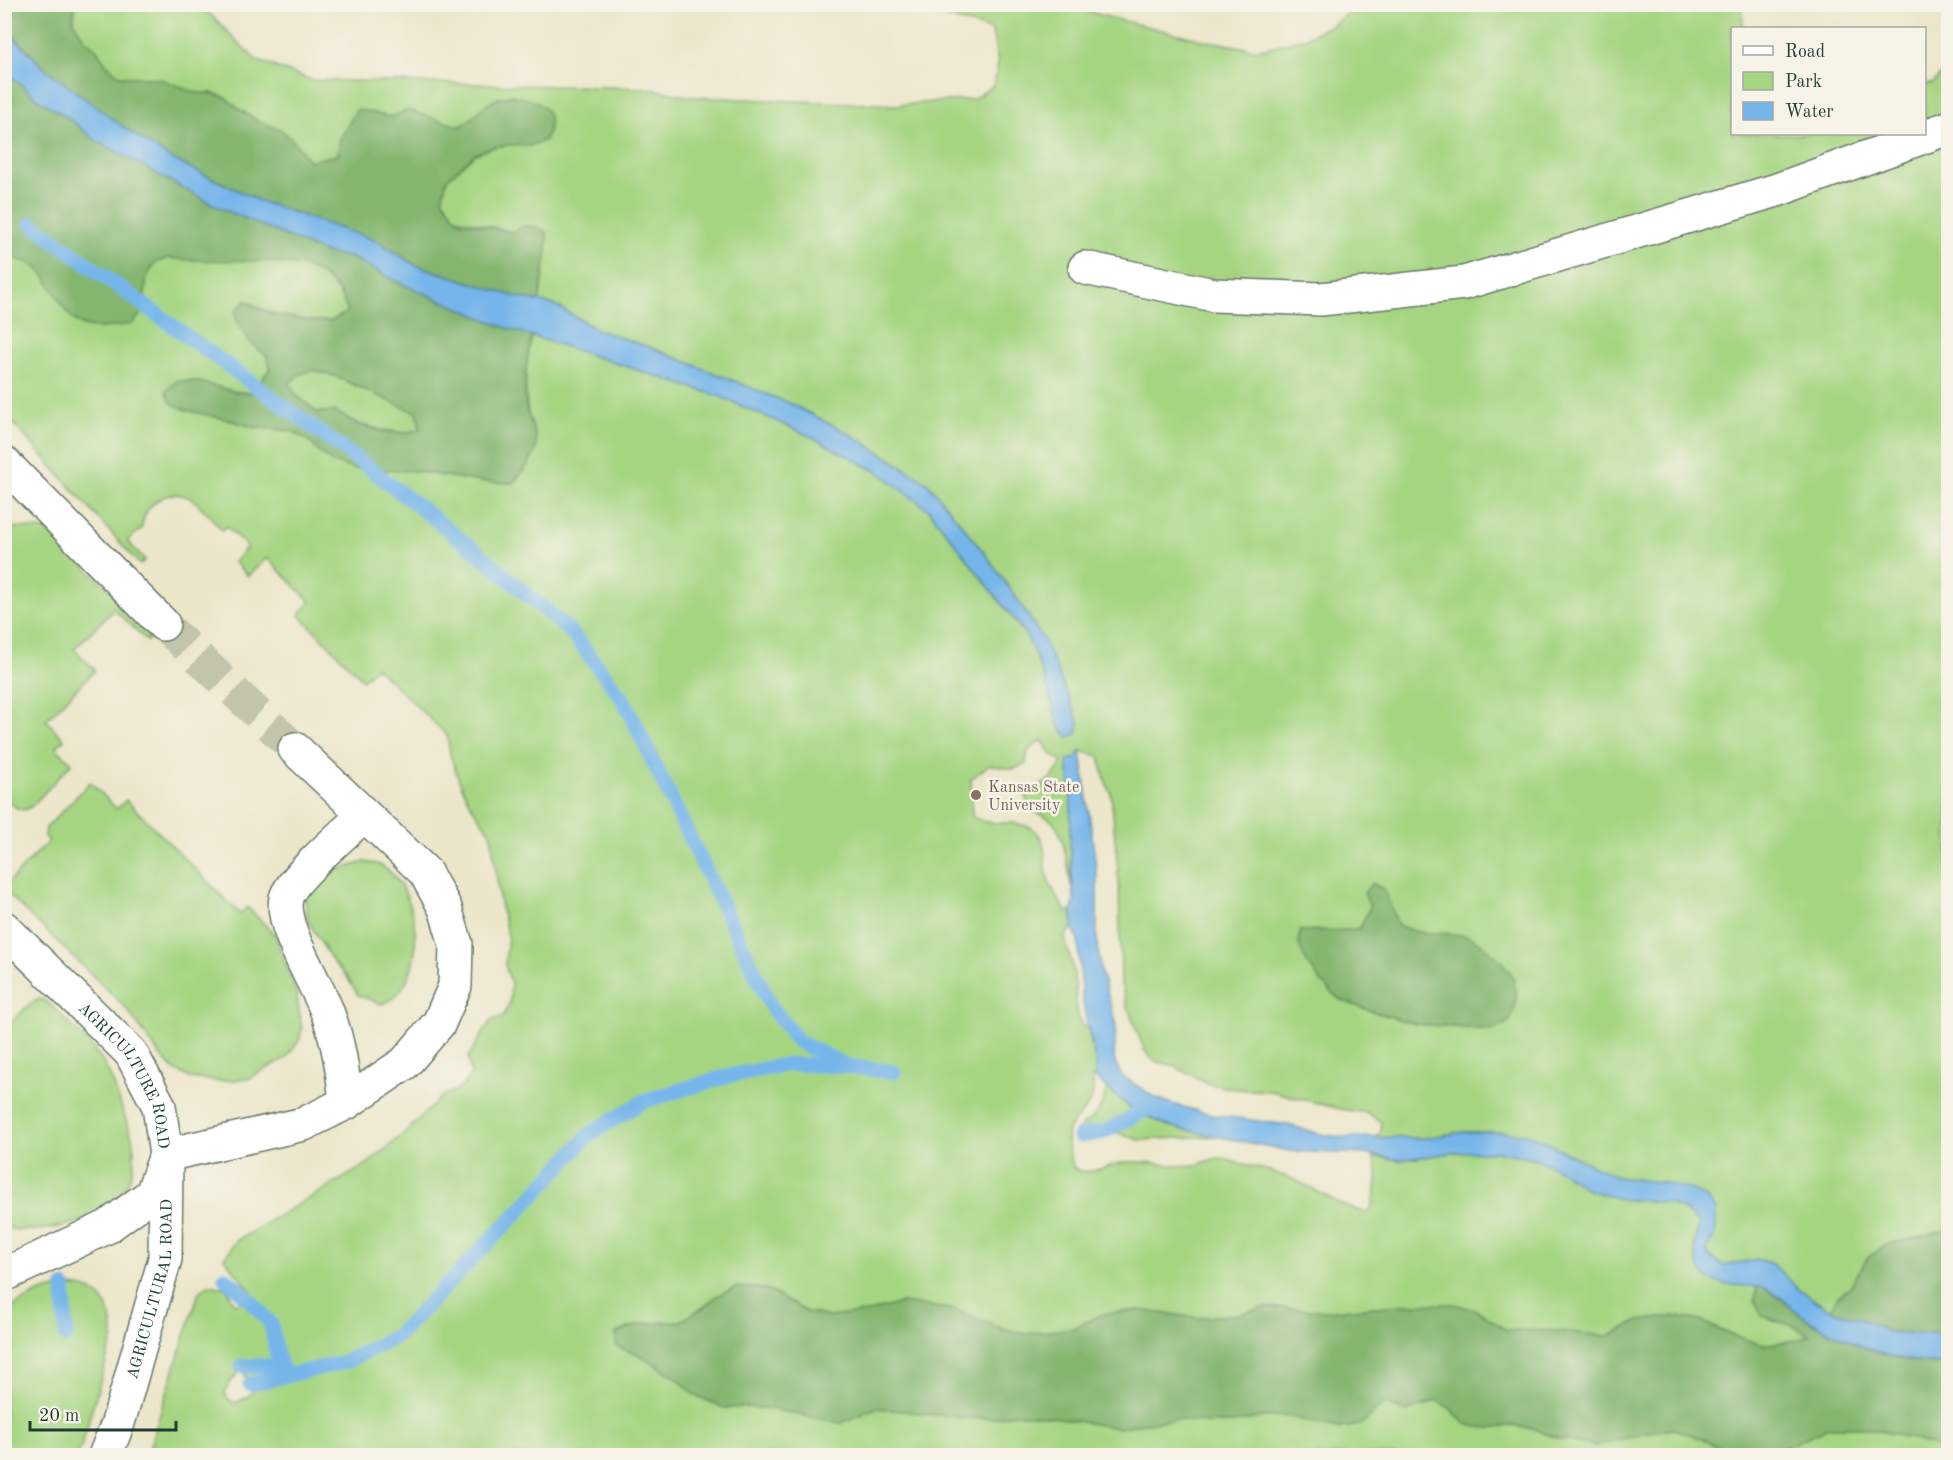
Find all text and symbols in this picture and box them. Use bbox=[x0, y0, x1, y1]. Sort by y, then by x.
legend bbox=[1731, 27, 1926, 135]
text: Road bbox=[1785, 43, 1825, 61]
text: Park bbox=[1785, 73, 1822, 91]
text: Water bbox=[1785, 103, 1834, 121]
place label: Kansas State University bbox=[988, 780, 1079, 814]
marker: Kansas State University bbox=[969, 788, 983, 802]
street label: AGRICULTURE ROAD bbox=[75, 1000, 171, 1150]
street label: AGRICULTURAL ROAD bbox=[125, 1199, 176, 1381]
scale bar bbox=[30, 1394, 176, 1432]
text: 20 m bbox=[39, 1407, 79, 1425]

